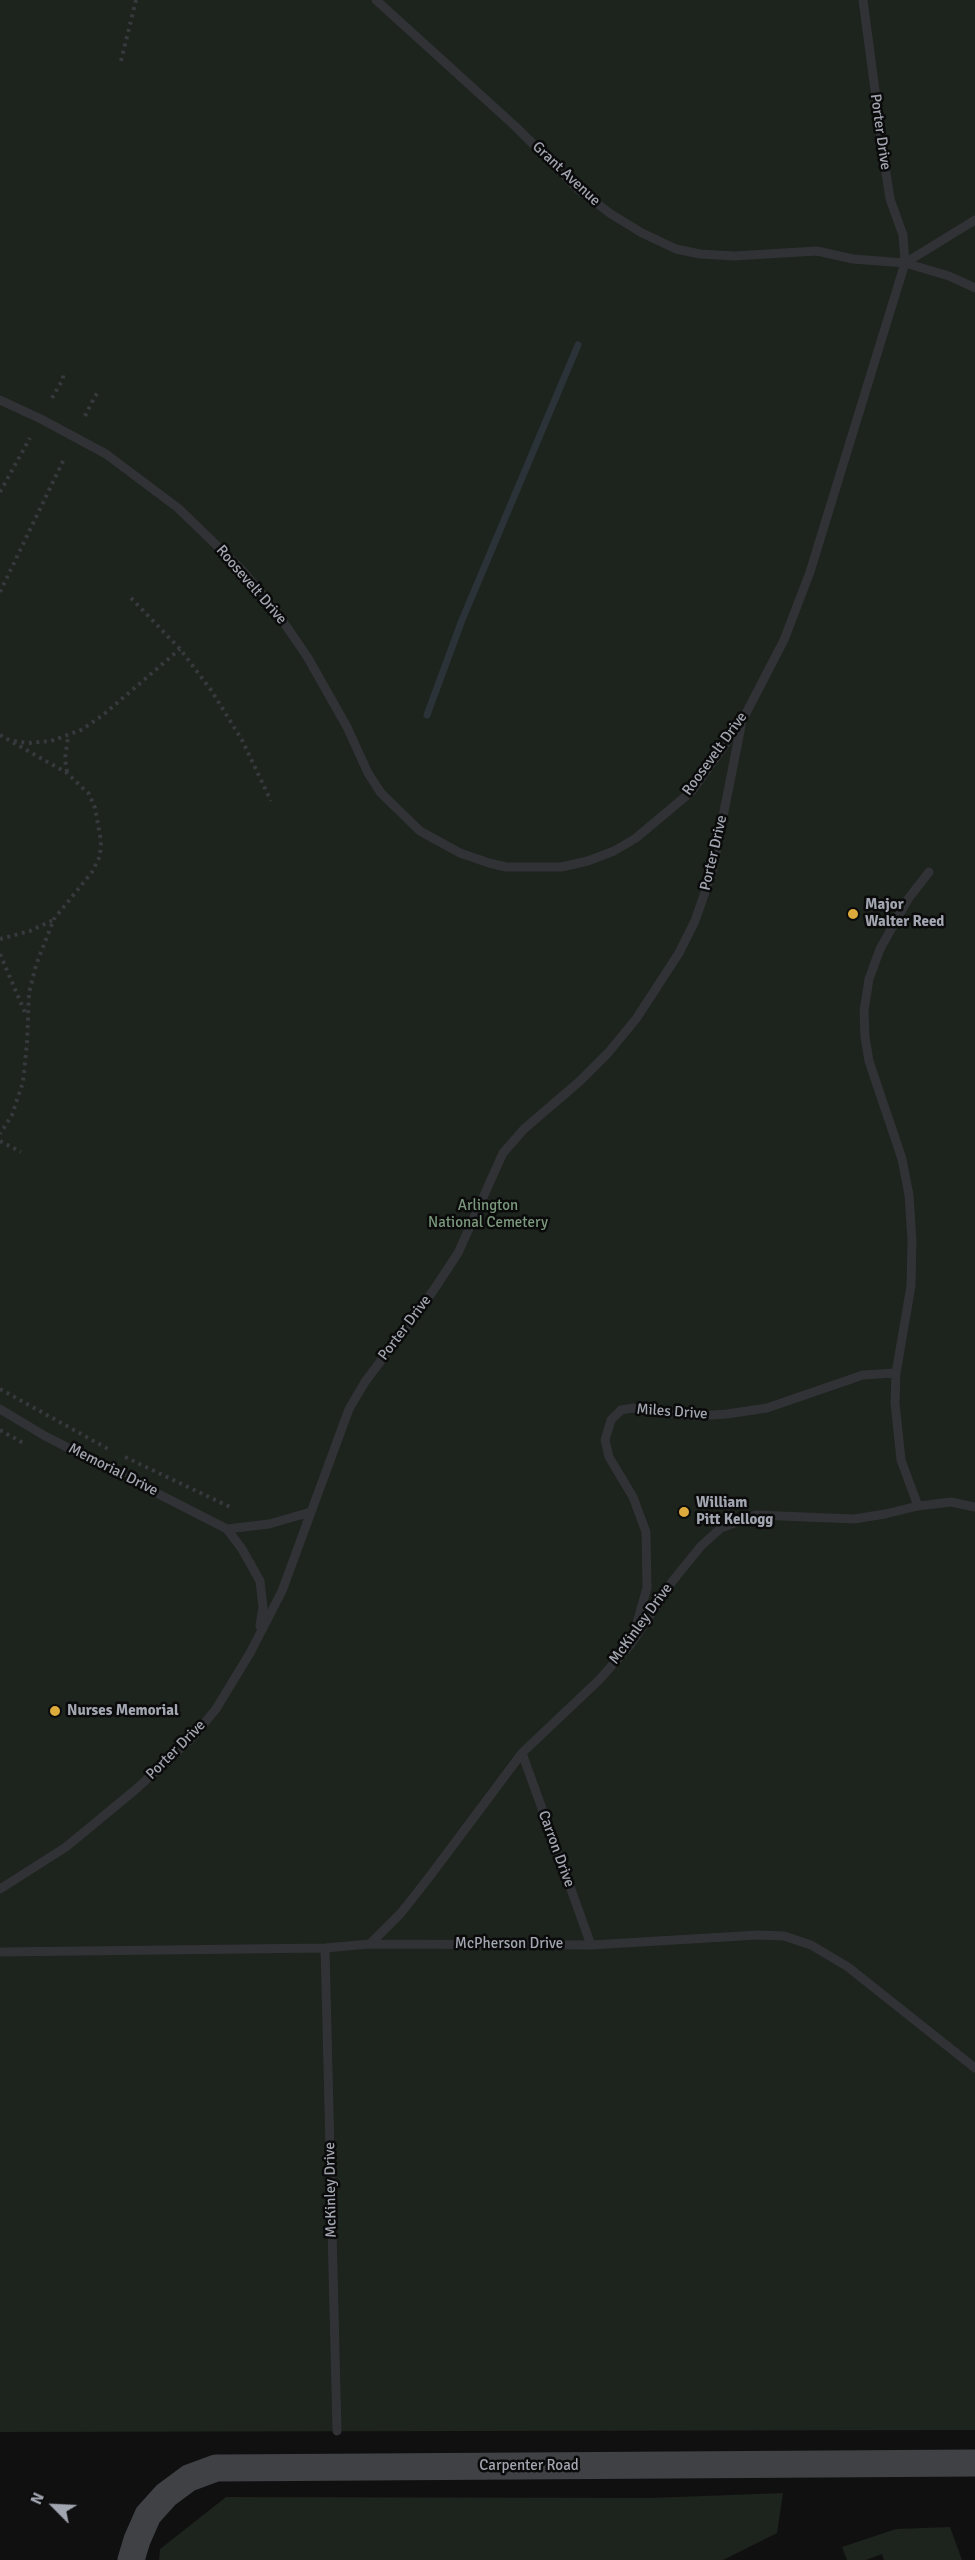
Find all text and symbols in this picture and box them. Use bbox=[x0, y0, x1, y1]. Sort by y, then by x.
street label: Porter Drive bbox=[866, 93, 894, 171]
street label: Grant Avenue bbox=[528, 138, 604, 210]
street label: Roosevelt Drive bbox=[212, 542, 290, 628]
street label: Roosevelt Drive bbox=[679, 709, 751, 799]
street label: Porter Drive bbox=[697, 814, 731, 892]
place label: Major Walter Reed bbox=[865, 896, 944, 931]
marker: Major Walter Reed bbox=[846, 907, 860, 921]
park label: Arlington National Cemetery bbox=[428, 1197, 548, 1232]
street label: Porter Drive bbox=[375, 1292, 435, 1364]
street label: Miles Drive bbox=[636, 1401, 708, 1423]
street label: Memorial Drive bbox=[65, 1440, 161, 1500]
place label: William Pitt Kellogg bbox=[696, 1494, 773, 1529]
marker: William Pitt Kellogg bbox=[677, 1505, 691, 1519]
street label: McKinley Drive bbox=[606, 1580, 676, 1668]
place label: Nurses Memorial bbox=[67, 1702, 179, 1720]
marker: Nurses Memorial bbox=[48, 1704, 62, 1718]
street label: Porter Drive bbox=[143, 1717, 209, 1783]
street label: Carron Drive bbox=[534, 1808, 578, 1890]
street label: McPherson Drive bbox=[455, 1935, 563, 1953]
street label: McKinley Drive bbox=[321, 2142, 341, 2238]
street label: Carpenter Road bbox=[479, 2457, 579, 2475]
north arrow bbox=[24, 2476, 84, 2536]
text: N bbox=[26, 2490, 49, 2508]

